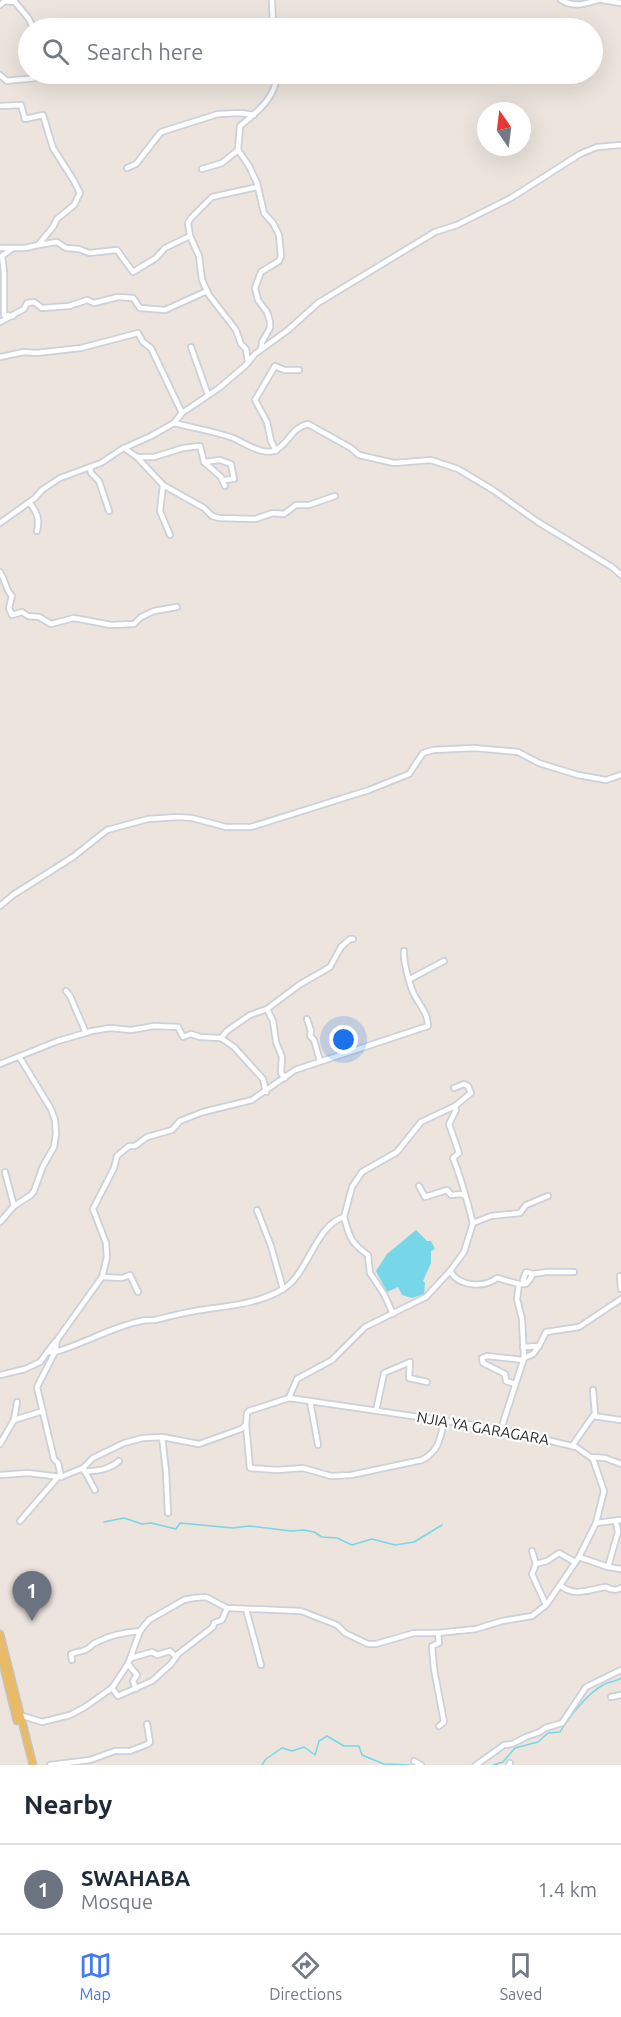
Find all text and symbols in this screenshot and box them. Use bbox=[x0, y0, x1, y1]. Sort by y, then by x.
search box bbox=[18, 18, 603, 84]
icon: search bbox=[39, 35, 72, 68]
text: Search here bbox=[87, 39, 203, 64]
north arrow bbox=[477, 102, 531, 156]
your location bbox=[329, 1025, 358, 1054]
street label: NJIA YA GARAGARA bbox=[415, 1408, 551, 1448]
pin: 1 bbox=[12, 1572, 51, 1621]
text: Nearby bbox=[24, 1790, 112, 1819]
text: SWAHABA bbox=[81, 1865, 190, 1890]
text: 1 bbox=[38, 1878, 49, 1901]
text: 1.4 km bbox=[538, 1878, 597, 1901]
text: Mosque bbox=[81, 1890, 153, 1913]
tab: Map bbox=[79, 1949, 112, 2003]
tab: Directions bbox=[269, 1949, 342, 2003]
tab: Saved bbox=[500, 1949, 542, 2003]

